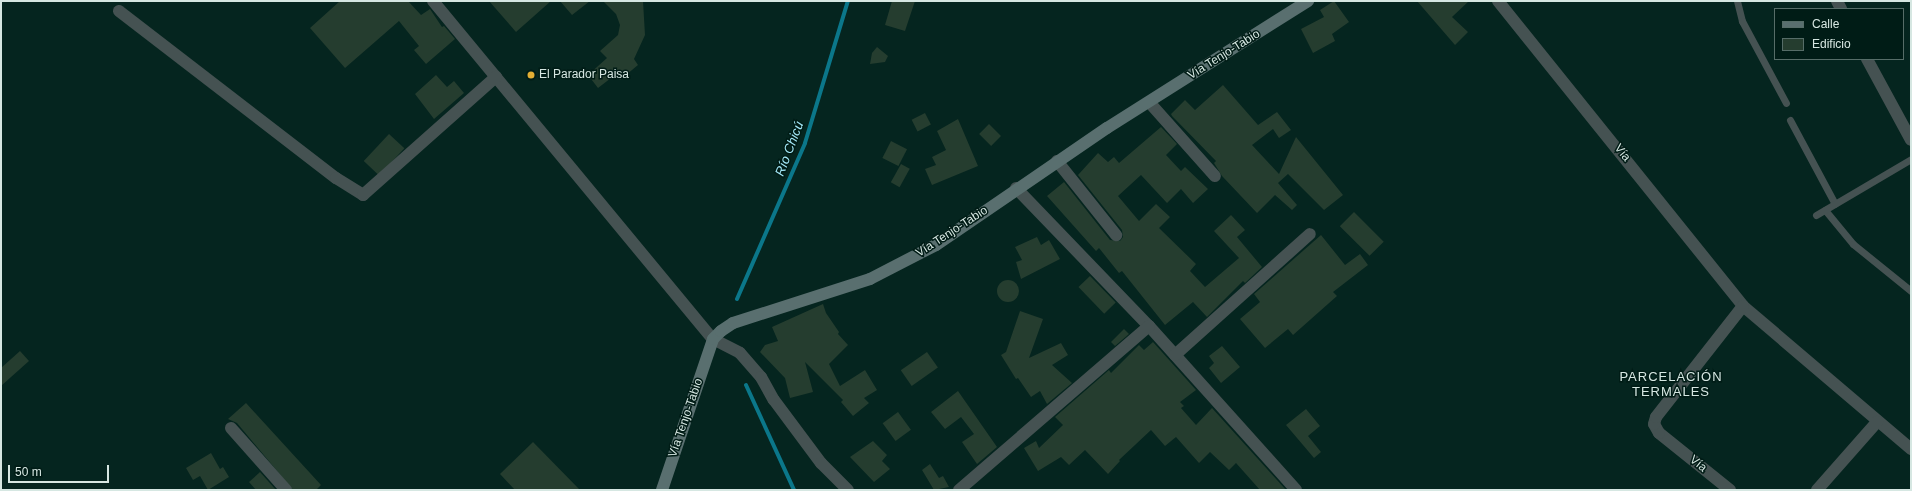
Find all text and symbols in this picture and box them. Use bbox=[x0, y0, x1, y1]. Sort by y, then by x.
legend bbox=[1774, 8, 1904, 60]
text: Calle bbox=[1812, 17, 1839, 31]
street label: Vía Tenjo-Tabio bbox=[1185, 27, 1263, 83]
text: Edificio bbox=[1812, 37, 1851, 51]
place label: El Parador Paisa bbox=[539, 68, 629, 82]
marker: El Parador Paisa bbox=[526, 70, 536, 80]
water label: Río Chicú bbox=[772, 120, 808, 178]
street label: Vía bbox=[1611, 141, 1633, 165]
street label: Vía Tenjo-Tabio bbox=[913, 203, 991, 261]
district label: PARCELACIÓN TERMALES bbox=[1619, 370, 1723, 401]
street label: Vía Tenjo-Tabio bbox=[666, 377, 706, 459]
street label: Vía bbox=[1686, 453, 1710, 475]
scale bar bbox=[10, 457, 111, 483]
text: 50 m bbox=[15, 465, 42, 479]

